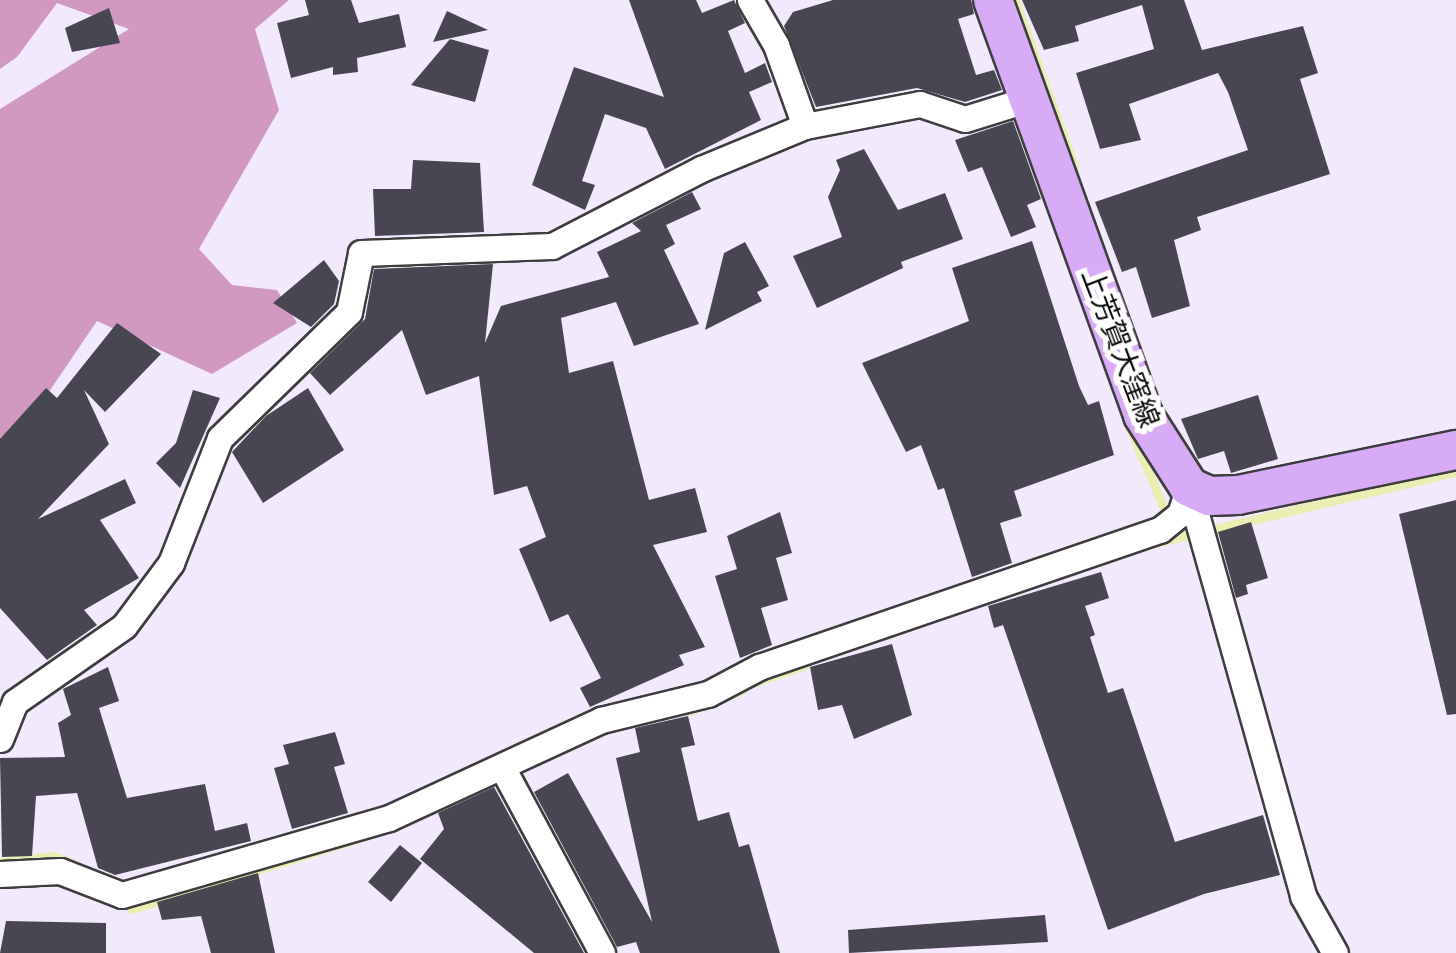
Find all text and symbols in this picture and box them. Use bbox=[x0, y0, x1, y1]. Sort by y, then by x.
street label: 上芳賀大窪線 bbox=[1075, 264, 1167, 432]

